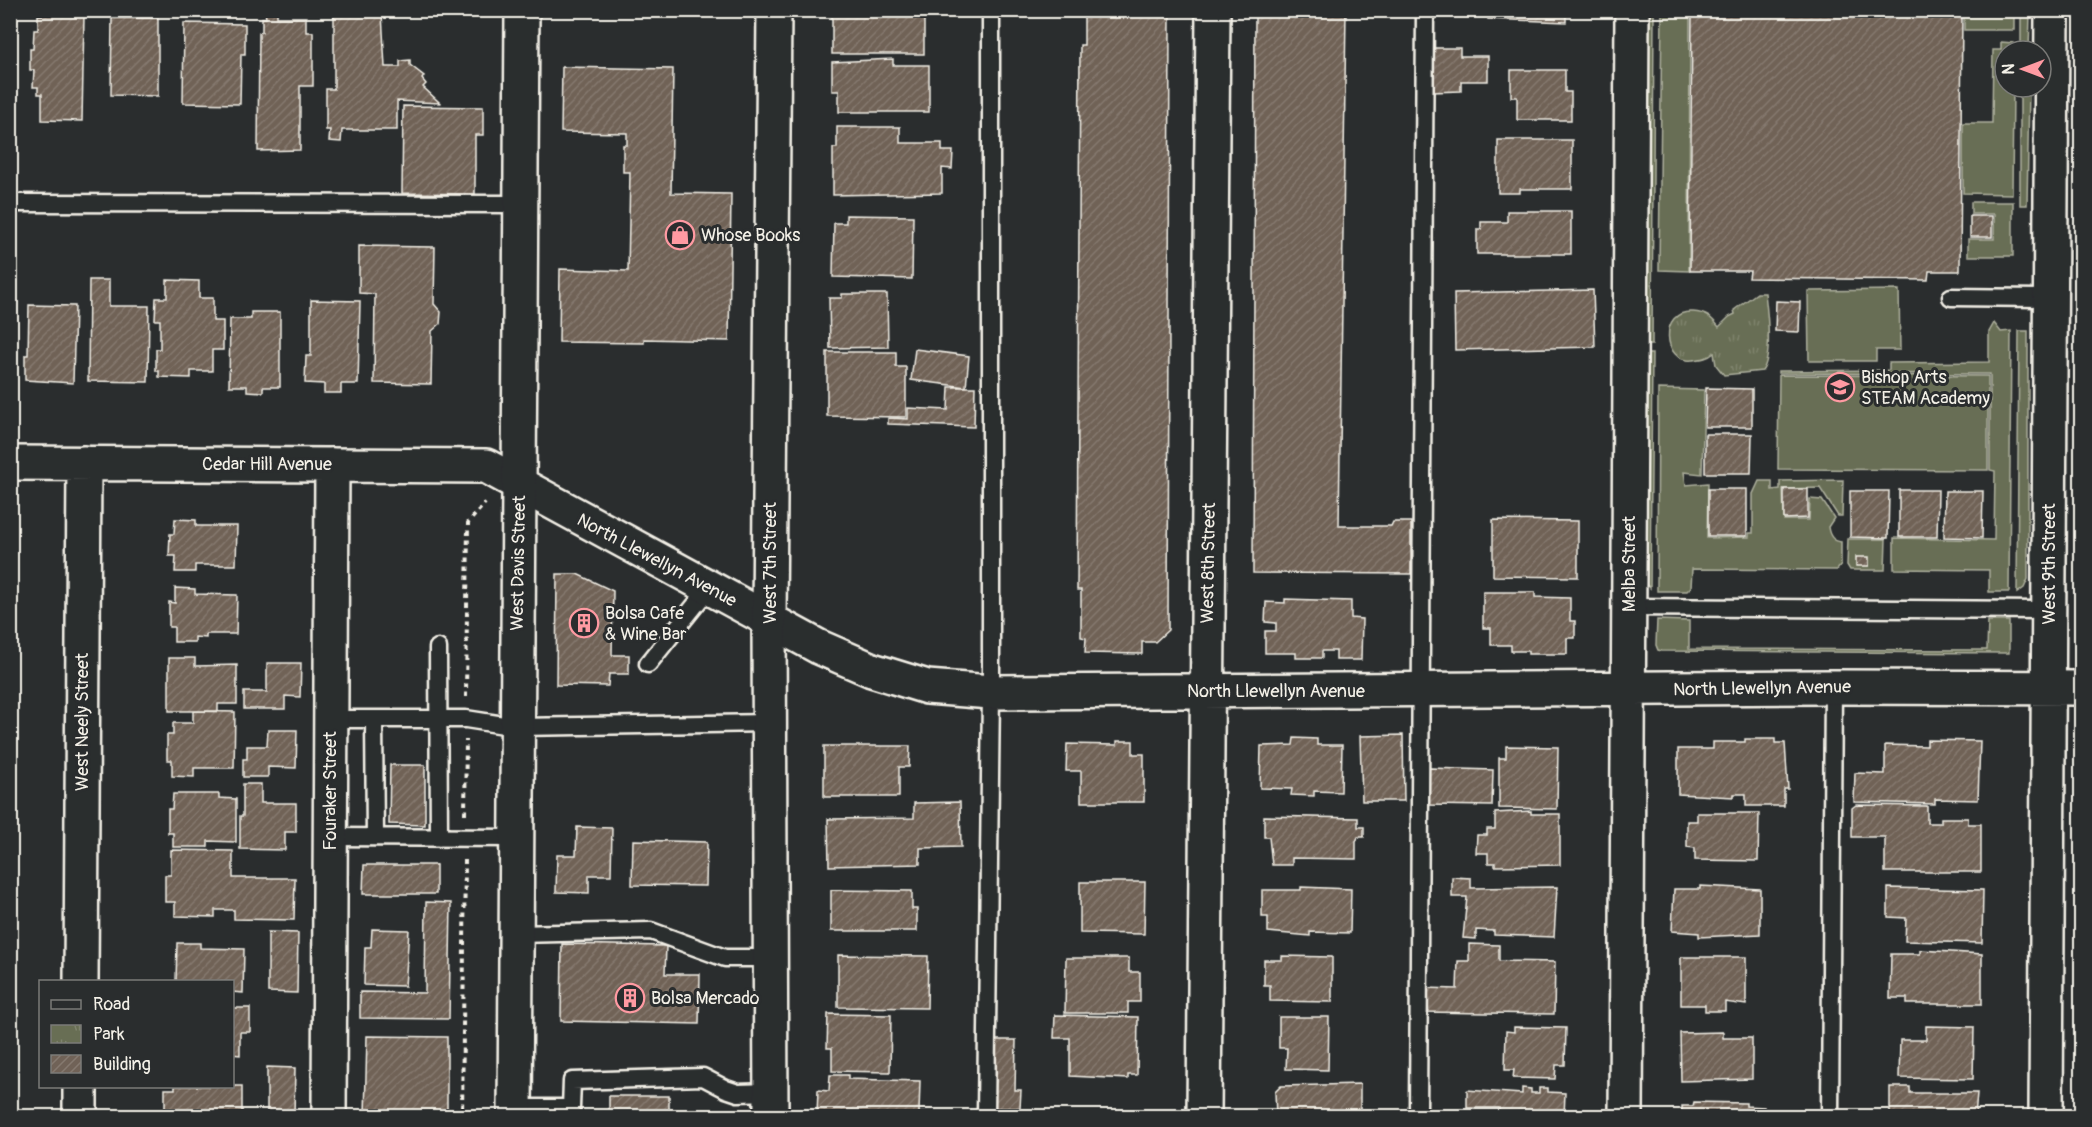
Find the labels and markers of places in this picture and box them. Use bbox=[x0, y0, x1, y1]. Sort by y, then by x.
shop icon: Whose Books bbox=[664, 219, 696, 251]
place label: Whose Books bbox=[701, 224, 800, 247]
place label: Bishop Arts STEAM Academy bbox=[1861, 366, 1990, 410]
school or university icon: Bishop Arts STEAM Academy bbox=[1824, 371, 1856, 403]
place label: Bolsa Cafe & Wine Bar bbox=[605, 602, 687, 646]
building icon: Bolsa Cafe & Wine Bar bbox=[568, 607, 600, 639]
building icon: Bolsa Mercado bbox=[614, 982, 646, 1014]
place label: Bolsa Mercado bbox=[651, 987, 760, 1010]

